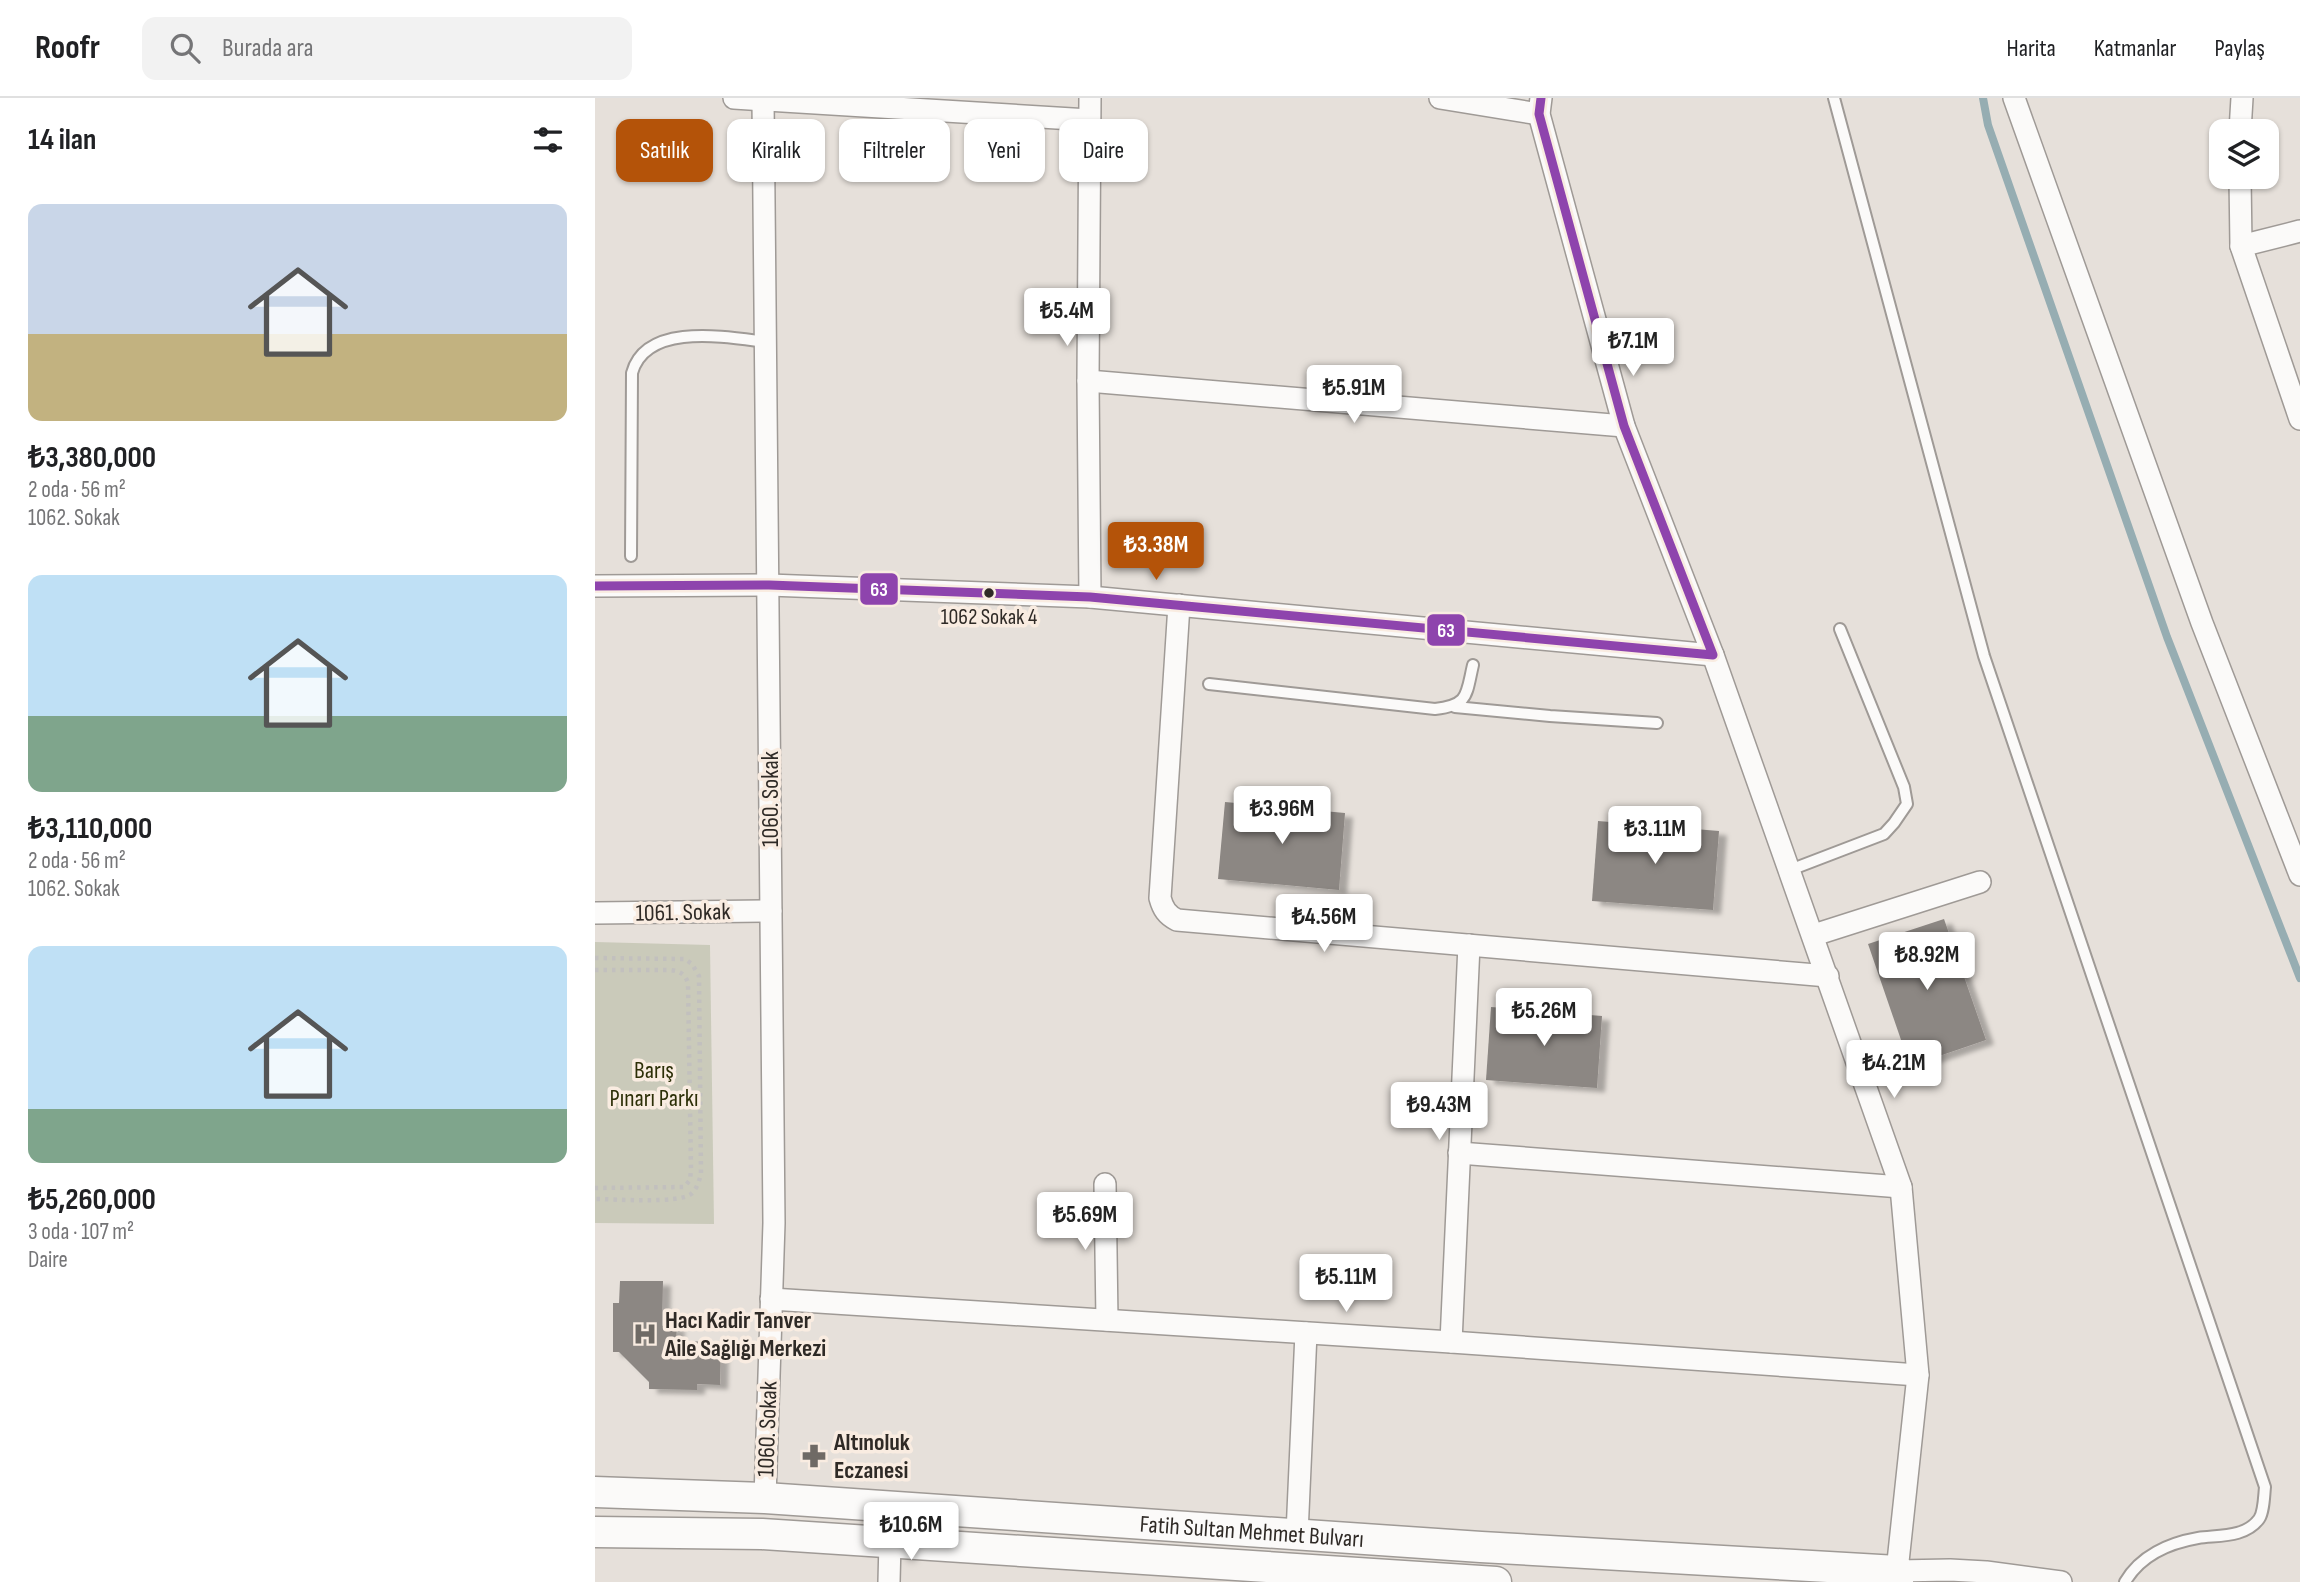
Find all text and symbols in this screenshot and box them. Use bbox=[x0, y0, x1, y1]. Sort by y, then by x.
search box bbox=[142, 17, 632, 80]
text: Roofr bbox=[35, 28, 100, 68]
icon: search bbox=[166, 29, 204, 67]
text: Burada ara bbox=[222, 33, 314, 64]
text: Harita bbox=[2006, 34, 2056, 63]
text: Katmanlar bbox=[2094, 34, 2177, 63]
text: Paylaş bbox=[2215, 34, 2265, 63]
chip: Satılık bbox=[616, 119, 713, 182]
chip: Kiralık bbox=[727, 119, 825, 182]
chip: Filtreler bbox=[839, 119, 950, 182]
chip: Yeni bbox=[964, 119, 1045, 182]
chip: Daire bbox=[1059, 119, 1148, 182]
map controls bbox=[2209, 119, 2279, 189]
button: layers bbox=[2209, 119, 2279, 189]
icon: filters bbox=[529, 121, 567, 159]
text: 14 ilan bbox=[28, 122, 96, 158]
icon: home bbox=[235, 249, 361, 375]
pin: ₺5.4M bbox=[1018, 288, 1116, 348]
text: ₺5.4M bbox=[1040, 297, 1094, 325]
pin: ₺7.1M bbox=[1584, 318, 1682, 378]
text: ₺7.1M bbox=[1608, 327, 1658, 355]
pin: ₺5.91M bbox=[1297, 366, 1411, 425]
text: ₺5.91M bbox=[1323, 374, 1385, 402]
text: ₺3,380,000 bbox=[28, 440, 156, 476]
text: 2 oda · 56 m² bbox=[28, 476, 126, 504]
text: 1062. Sokak bbox=[28, 504, 120, 532]
pin: ₺3.38M bbox=[1099, 522, 1213, 582]
text: ₺3.38M bbox=[1124, 531, 1188, 559]
line badge: 63 bbox=[859, 572, 899, 606]
text: 63 bbox=[870, 579, 888, 602]
marker: 1062 Sokak 4 bbox=[982, 586, 996, 600]
place label: 1062 Sokak 4 bbox=[941, 604, 1037, 631]
line badge: 63 bbox=[1426, 613, 1466, 647]
icon: home bbox=[235, 620, 361, 746]
text: 63 bbox=[1437, 620, 1455, 643]
street label: 1060. Sokak bbox=[756, 751, 785, 847]
pin: ₺3.96M bbox=[1225, 786, 1339, 846]
text: ₺3.96M bbox=[1250, 795, 1314, 823]
pin: ₺3.11M bbox=[1598, 806, 1712, 866]
text: ₺3,110,000 bbox=[28, 811, 152, 847]
text: ₺3.11M bbox=[1624, 815, 1686, 843]
text: 2 oda · 56 m² bbox=[28, 847, 126, 875]
text: 1062. Sokak bbox=[28, 875, 120, 903]
pin: ₺4.56M bbox=[1267, 894, 1381, 954]
street label: 1061. Sokak bbox=[635, 897, 731, 928]
text: ₺4.56M bbox=[1292, 903, 1356, 931]
pin: ₺8.92M bbox=[1870, 932, 1984, 992]
text: ₺8.92M bbox=[1895, 941, 1959, 969]
pin: ₺5.26M bbox=[1487, 988, 1601, 1048]
icon: home bbox=[235, 991, 361, 1117]
text: ₺5.26M bbox=[1512, 997, 1576, 1025]
pin: ₺4.21M bbox=[1837, 1040, 1951, 1100]
text: ₺4.21M bbox=[1862, 1049, 1926, 1077]
park label: Barış Pınarı Parkı bbox=[610, 1056, 698, 1113]
pin: ₺9.43M bbox=[1382, 1082, 1496, 1142]
text: ₺9.43M bbox=[1407, 1091, 1471, 1119]
text: ₺5,260,000 bbox=[28, 1182, 156, 1218]
pin: ₺5.69M bbox=[1028, 1192, 1142, 1252]
text: ₺5.69M bbox=[1053, 1201, 1117, 1229]
text: 3 oda · 107 m² bbox=[28, 1218, 134, 1246]
text: Daire bbox=[28, 1246, 68, 1274]
pin: ₺5.11M bbox=[1289, 1254, 1403, 1314]
text: ₺5.11M bbox=[1315, 1263, 1377, 1291]
place label: Hacı Kadir Tanver Aile Sağlığı Merkezi bbox=[664, 1306, 826, 1363]
hospital icon: Hacı Kadir Tanver Aile Sağlığı Merkezi bbox=[631, 1320, 659, 1348]
street label: 1060. Sokak bbox=[751, 1381, 784, 1477]
place label: Altınoluk Eczanesi bbox=[833, 1428, 910, 1485]
pharmacy icon: Altınoluk Eczanesi bbox=[800, 1442, 828, 1470]
pin: ₺10.6M bbox=[854, 1502, 968, 1562]
street label: Fatih Sultan Mehmet Bulvarı bbox=[1139, 1510, 1365, 1554]
text: ₺10.6M bbox=[880, 1511, 942, 1539]

